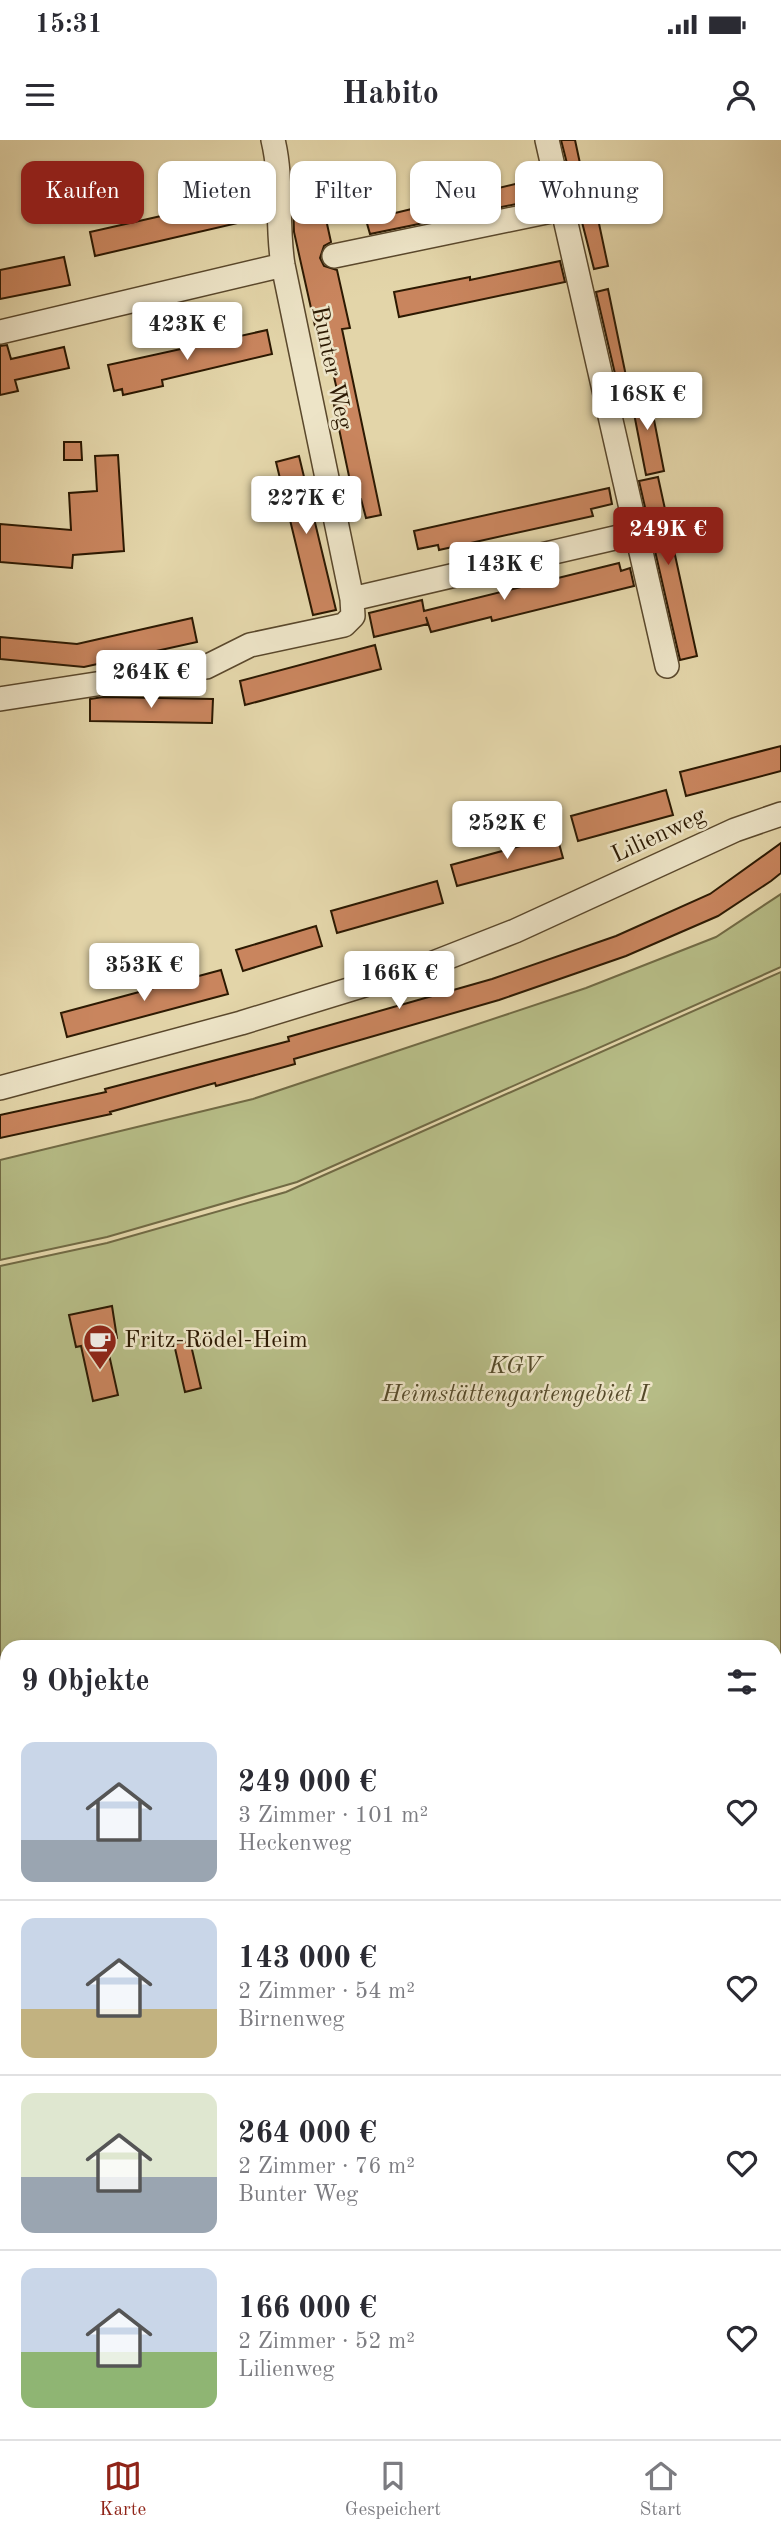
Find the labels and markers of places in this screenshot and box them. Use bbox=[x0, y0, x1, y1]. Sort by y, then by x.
pin: 423K € bbox=[130, 302, 244, 362]
pin: 168K € bbox=[590, 372, 704, 432]
pin: 227K € bbox=[249, 476, 363, 536]
pin: 249K € bbox=[611, 508, 725, 567]
pin: 143K € bbox=[447, 542, 561, 602]
pin: 264K € bbox=[94, 650, 208, 710]
pin: 252K € bbox=[450, 802, 564, 861]
pin: 353K € bbox=[87, 944, 201, 1003]
pin: 166K € bbox=[342, 952, 456, 1011]
cafe icon: Fritz-Rödel-Heim bbox=[81, 1322, 119, 1371]
place label: Fritz-Rödel-Heim bbox=[124, 1329, 308, 1353]

